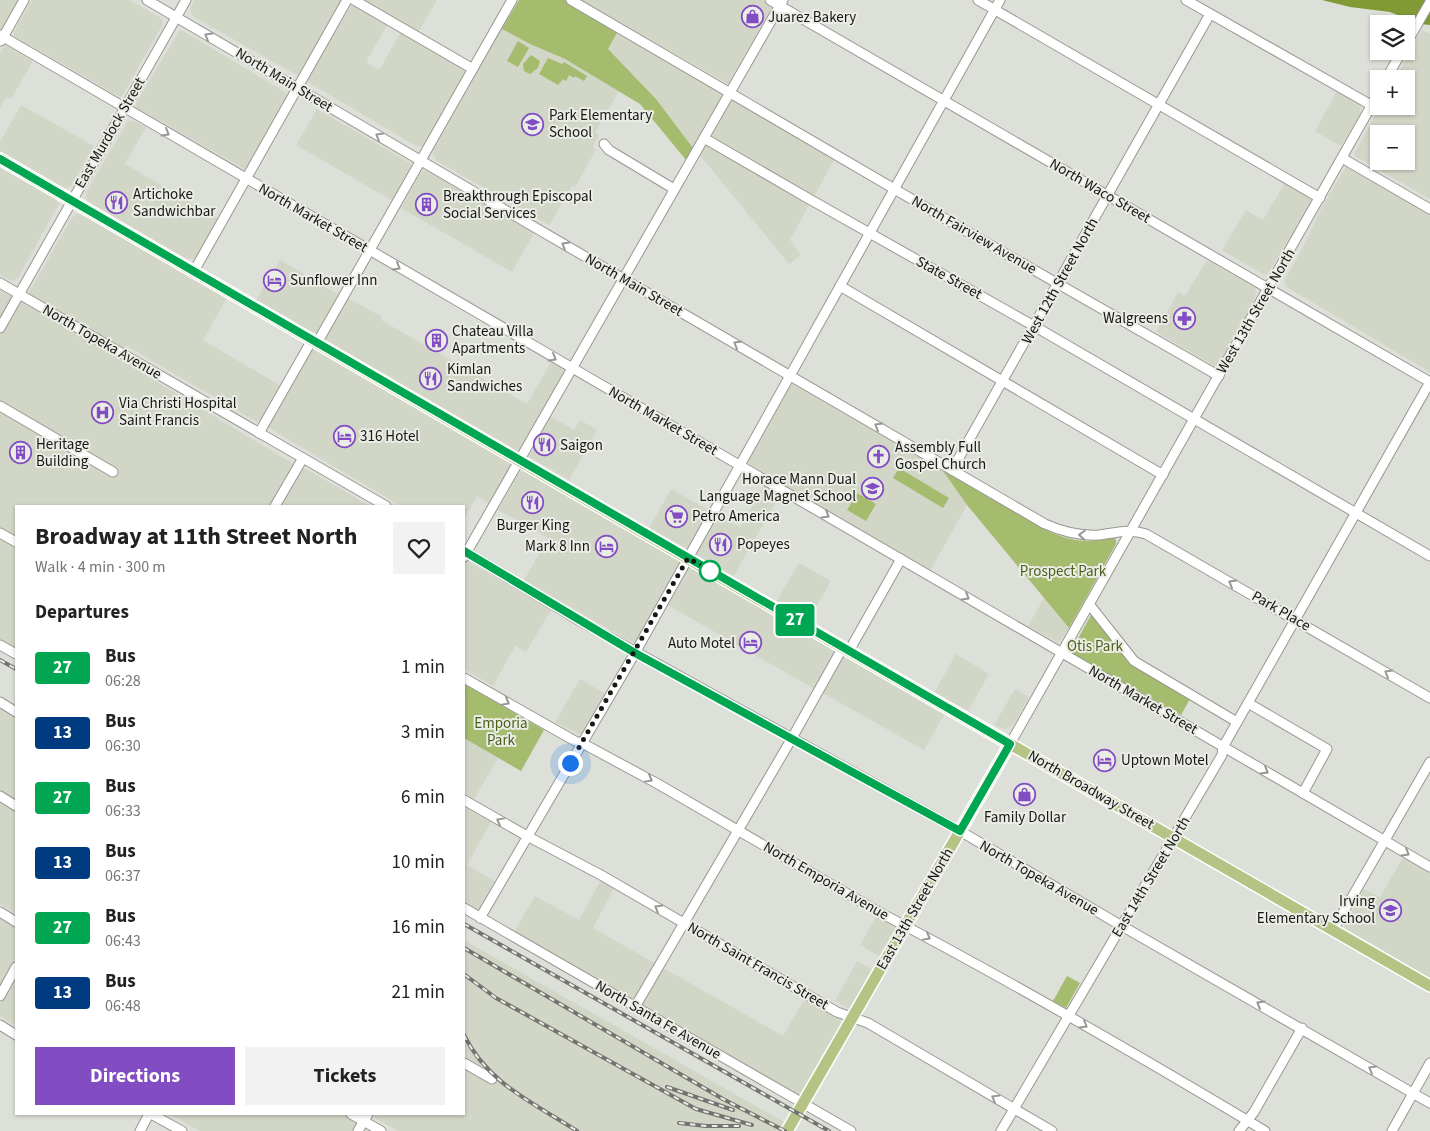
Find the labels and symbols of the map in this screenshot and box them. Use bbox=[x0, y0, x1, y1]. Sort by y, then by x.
shop icon: Juarez Bakery bbox=[740, 5, 764, 29]
place label: Juarez Bakery bbox=[768, 7, 856, 28]
one-way arrow bbox=[205, 32, 214, 42]
street label: North Main Street bbox=[231, 43, 337, 117]
street label: East Murdock Street bbox=[70, 74, 150, 192]
place label: Park Elementary School bbox=[549, 105, 652, 143]
school or university icon: Park Elementary School bbox=[521, 112, 545, 136]
one-way arrow bbox=[161, 127, 170, 137]
one-way arrow bbox=[375, 132, 384, 142]
street label: North Waco Street bbox=[1046, 154, 1154, 228]
street label: North Market Street bbox=[254, 178, 372, 258]
place label: Artichoke Sandwichbar bbox=[133, 184, 216, 222]
place label: Breakthrough Episcopal Social Services bbox=[443, 186, 593, 224]
restaurant icon: Artichoke Sandwichbar bbox=[105, 191, 129, 215]
street label: North Fairview Avenue bbox=[908, 191, 1040, 279]
building icon: Breakthrough Episcopal Social Services bbox=[415, 193, 439, 217]
street label: West 12th Street North bbox=[1017, 214, 1103, 348]
one-way arrow bbox=[561, 241, 570, 251]
street label: West 13th Street North bbox=[1212, 245, 1300, 377]
street label: North Main Street bbox=[581, 248, 687, 322]
street label: State Street bbox=[912, 251, 986, 305]
one-way arrow bbox=[392, 261, 401, 271]
hotel icon: Sunflower Inn bbox=[262, 268, 286, 292]
place label: Sunflower Inn bbox=[290, 270, 377, 291]
street label: North Topeka Avenue bbox=[39, 299, 165, 385]
pharmacy icon: Walgreens bbox=[1172, 306, 1196, 330]
place label: Walgreens bbox=[1103, 308, 1168, 329]
place label: Chateau Villa Apartments bbox=[452, 321, 534, 359]
building icon: Chateau Villa Apartments bbox=[424, 328, 448, 352]
one-way arrow bbox=[734, 341, 743, 351]
one-way arrow bbox=[548, 351, 557, 361]
place label: Kimlan Sandwiches bbox=[447, 359, 522, 397]
restaurant icon: Kimlan Sandwiches bbox=[419, 366, 443, 390]
street label: North Market Street bbox=[604, 381, 722, 461]
place label: Via Christi Hospital Saint Francis bbox=[119, 393, 237, 431]
hospital icon: Via Christi Hospital Saint Francis bbox=[91, 400, 115, 424]
one-way arrow bbox=[875, 422, 884, 432]
hotel icon: 316 Hotel bbox=[332, 424, 356, 448]
place label: 316 Hotel bbox=[360, 426, 419, 447]
restaurant icon: Saigon bbox=[532, 433, 556, 457]
place label: Heritage Building bbox=[36, 434, 89, 472]
place label: Saigon bbox=[560, 435, 603, 456]
place label: Assembly Full Gospel Church bbox=[895, 437, 986, 475]
building icon: Heritage Building bbox=[8, 441, 32, 465]
church icon: Assembly Full Gospel Church bbox=[867, 444, 891, 468]
place label: Horace Mann Dual Language Magnet School bbox=[699, 469, 856, 507]
school or university icon: Horace Mann Dual Language Magnet School bbox=[860, 476, 884, 500]
restaurant icon: Burger King bbox=[521, 490, 545, 514]
supermarket icon: Petro America bbox=[664, 504, 688, 528]
place label: Petro America bbox=[692, 506, 780, 527]
one-way arrow bbox=[820, 509, 829, 519]
place label: Burger King bbox=[496, 515, 570, 536]
one-way arrow bbox=[1078, 529, 1086, 540]
restaurant icon: Popeyes bbox=[709, 532, 733, 556]
hotel icon: Mark 8 Inn bbox=[594, 534, 618, 558]
place label: Popeyes bbox=[737, 534, 790, 555]
place label: Mark 8 Inn bbox=[525, 536, 590, 557]
unlabelled marker bbox=[699, 560, 721, 582]
park label: Prospect Park bbox=[1020, 561, 1107, 582]
one-way arrow bbox=[1229, 579, 1238, 589]
street label: Park Place bbox=[1248, 586, 1314, 636]
one-way arrow bbox=[961, 591, 970, 601]
line badge: 27 bbox=[772, 604, 818, 636]
hotel icon: Auto Motel bbox=[739, 631, 763, 655]
place label: Auto Motel bbox=[668, 633, 735, 654]
park label: Otis Park bbox=[1067, 636, 1124, 657]
street label: North Market Street bbox=[1084, 660, 1202, 740]
one-way arrow bbox=[1384, 669, 1393, 679]
one-way arrow bbox=[501, 696, 510, 706]
park label: Emporia Park bbox=[474, 713, 528, 751]
street label: North Broadway Street bbox=[1024, 745, 1158, 835]
hotel icon: Uptown Motel bbox=[1093, 748, 1117, 772]
place label: Uptown Motel bbox=[1121, 750, 1209, 771]
your location bbox=[558, 751, 583, 776]
one-way arrow bbox=[1260, 765, 1269, 775]
one-way arrow bbox=[644, 773, 653, 783]
shop icon: Family Dollar bbox=[1013, 782, 1037, 806]
place label: Family Dollar bbox=[984, 807, 1067, 828]
street label: East 14th Street North bbox=[1107, 813, 1195, 941]
one-way arrow bbox=[496, 817, 505, 827]
street label: North Topeka Avenue bbox=[976, 835, 1102, 921]
street label: North Emporia Avenue bbox=[759, 836, 893, 926]
street label: East 13th Street North bbox=[872, 844, 958, 974]
one-way arrow bbox=[1401, 846, 1410, 856]
place label: Irving Elementary School bbox=[1257, 891, 1375, 929]
school or university icon: Irving Elementary School bbox=[1379, 898, 1403, 922]
one-way arrow bbox=[654, 904, 663, 914]
street label: North Saint Francis Street bbox=[683, 917, 833, 1015]
one-way arrow bbox=[922, 930, 931, 940]
street label: North Santa Fe Avenue bbox=[591, 975, 725, 1065]
one-way arrow bbox=[1256, 1001, 1265, 1011]
one-way arrow bbox=[1079, 1019, 1088, 1029]
one-way arrow bbox=[1368, 1065, 1377, 1075]
one-way arrow bbox=[991, 1094, 1000, 1104]

